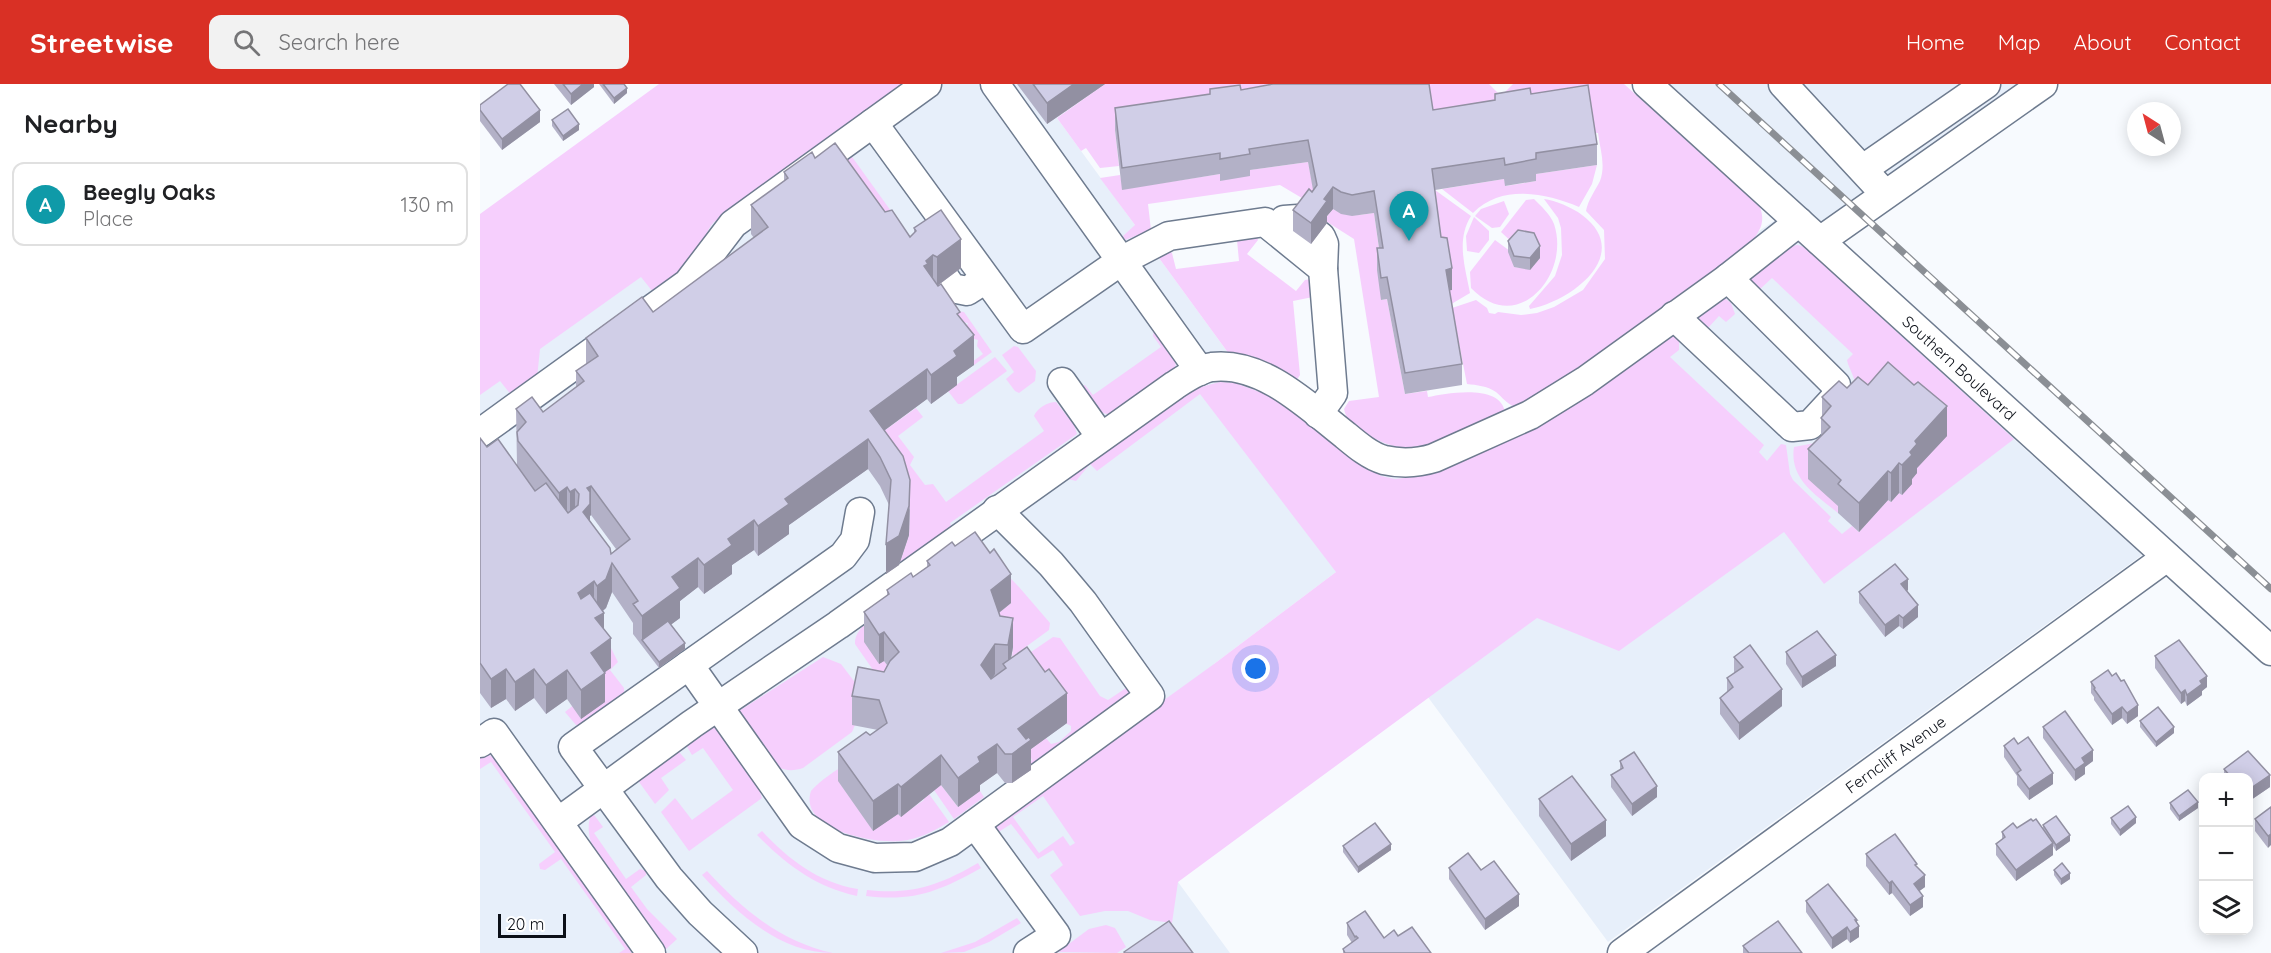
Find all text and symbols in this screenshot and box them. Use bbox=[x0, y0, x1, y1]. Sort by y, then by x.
search box bbox=[209, 15, 629, 69]
text: Streetwise bbox=[30, 25, 173, 60]
icon: search bbox=[230, 26, 263, 59]
text: Search here bbox=[278, 28, 400, 56]
text: Home bbox=[1906, 29, 1965, 55]
text: Map bbox=[1998, 29, 2041, 55]
text: About bbox=[2074, 29, 2132, 55]
text: Contact bbox=[2165, 29, 2241, 55]
north arrow bbox=[2127, 102, 2181, 156]
text: Nearby bbox=[24, 107, 118, 140]
text: Beegly Oaks bbox=[83, 178, 216, 206]
text: A bbox=[39, 192, 52, 217]
text: 130 m bbox=[401, 192, 454, 217]
pin: A bbox=[1390, 192, 1428, 241]
text: Place bbox=[83, 206, 133, 231]
street label: Southern Boulevard bbox=[1898, 311, 2020, 424]
your location bbox=[1241, 654, 1270, 683]
street label: Ferncliff Avenue bbox=[1841, 711, 1950, 797]
map controls bbox=[2199, 773, 2253, 935]
button: + bbox=[2199, 773, 2253, 827]
button: − bbox=[2199, 827, 2253, 881]
button: layers bbox=[2199, 881, 2253, 935]
scale bar bbox=[498, 911, 566, 938]
text: 20 m bbox=[507, 914, 544, 934]

